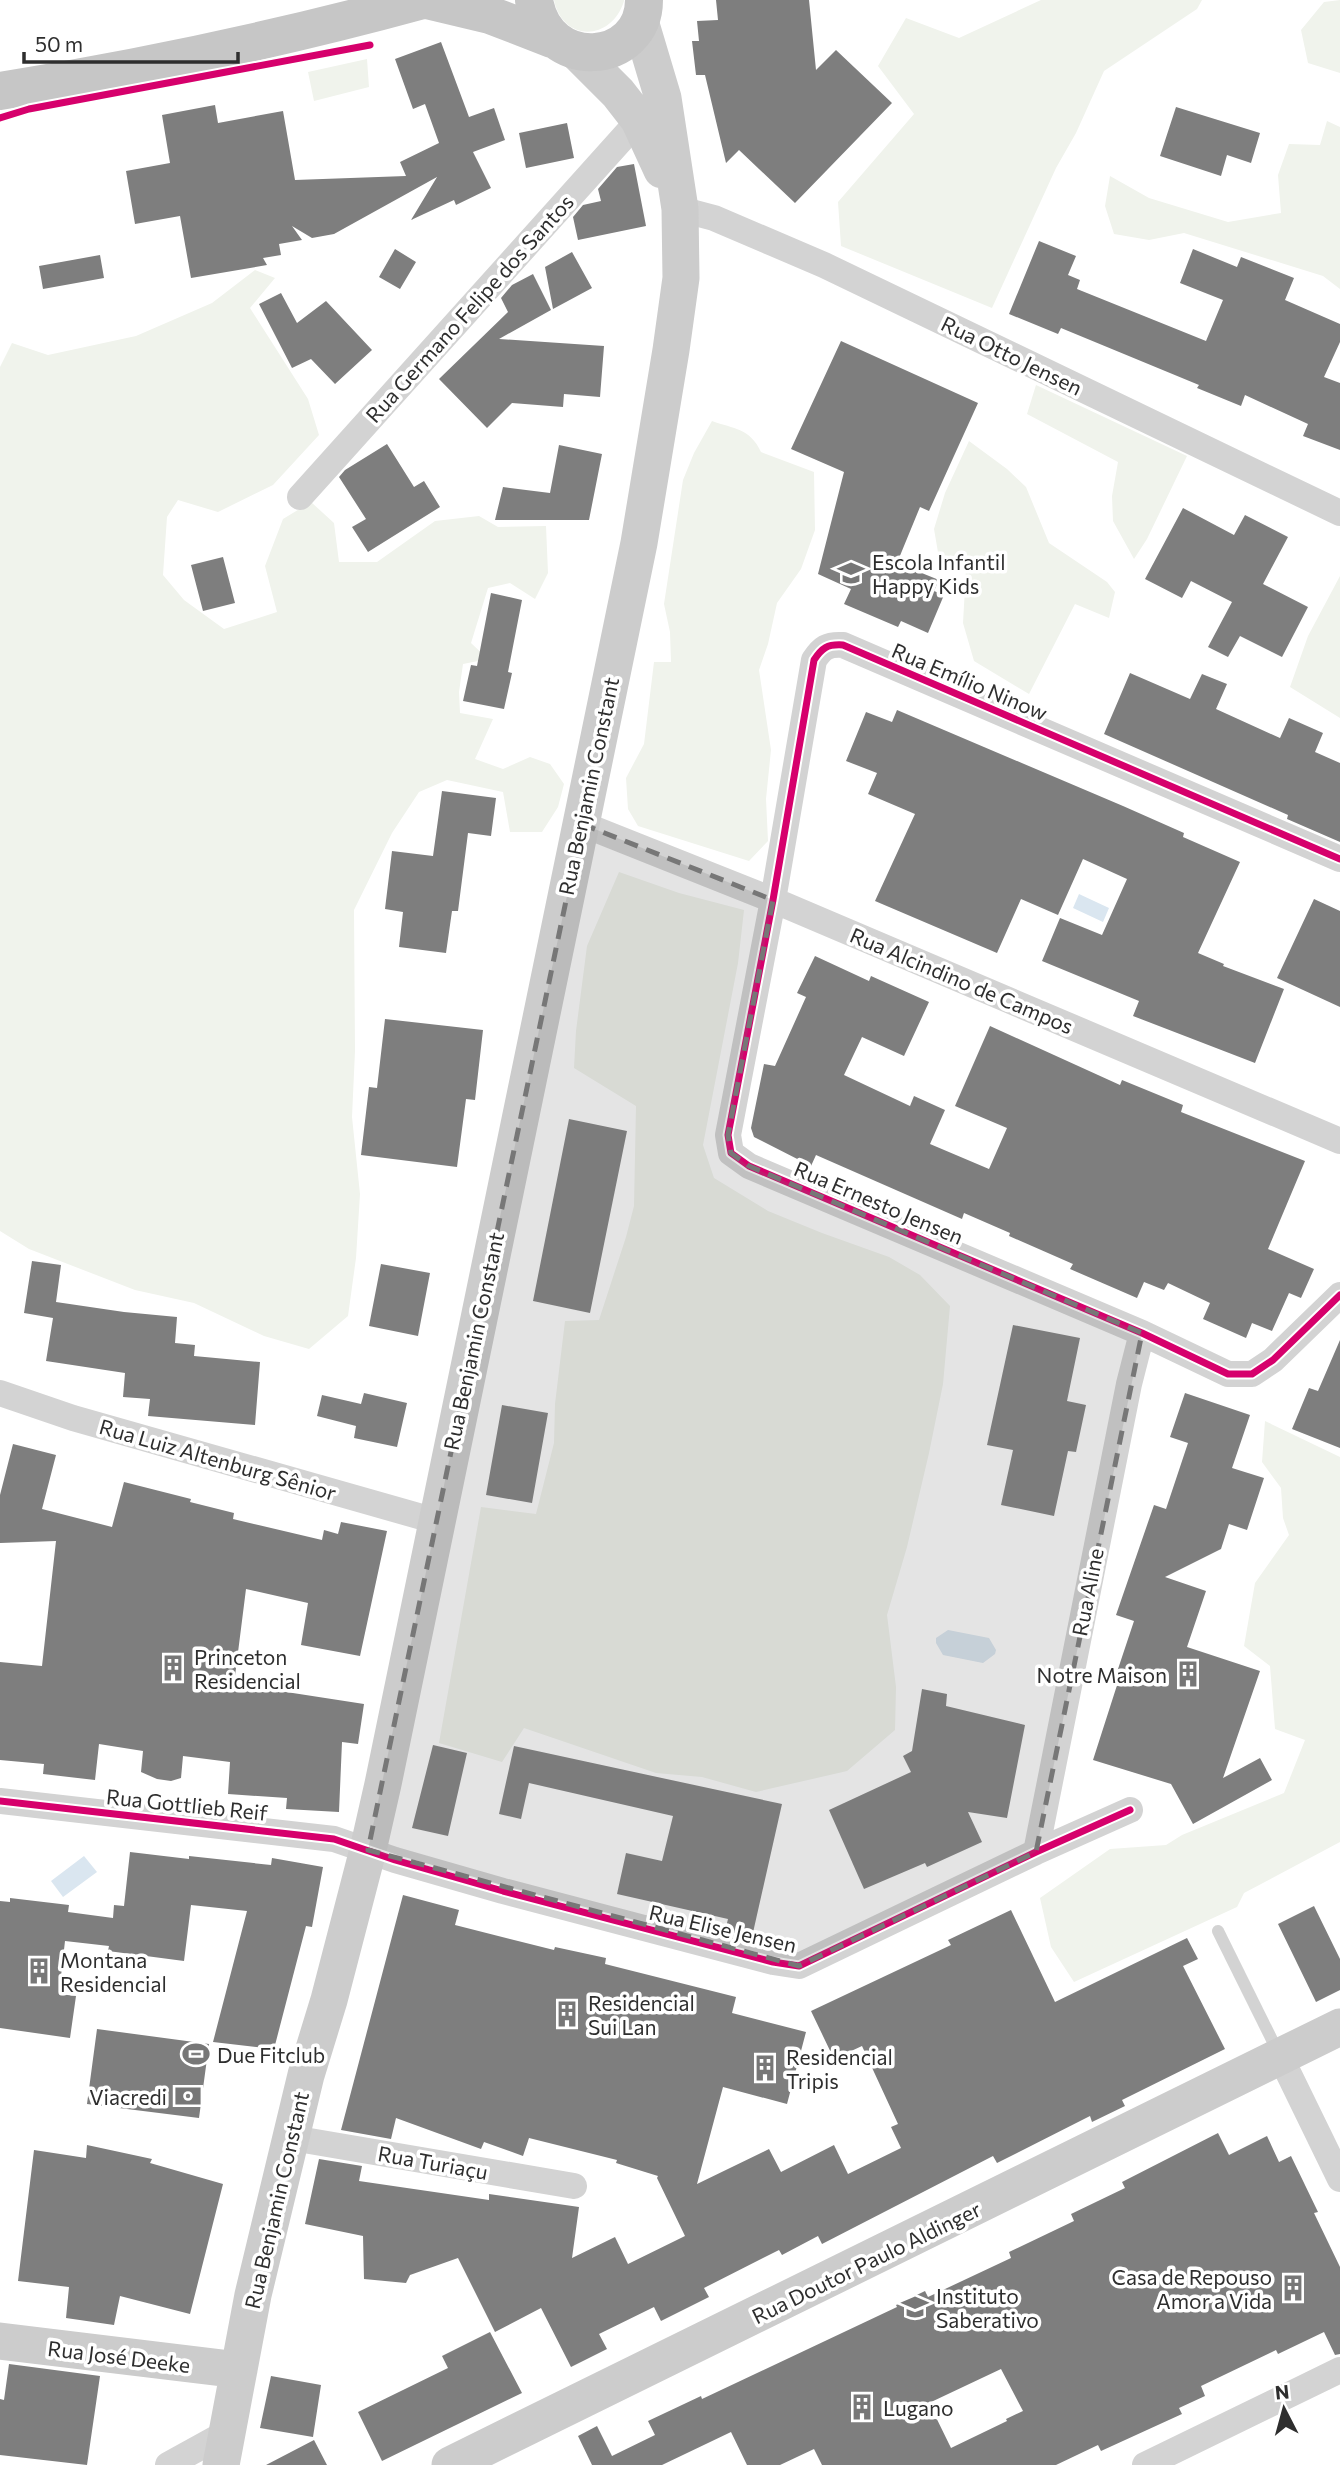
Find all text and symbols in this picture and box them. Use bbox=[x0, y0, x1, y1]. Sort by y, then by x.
scale bar bbox=[24, 21, 238, 65]
text: 50 m bbox=[35, 31, 83, 56]
street label: Rua Germano Felipe dos Santos bbox=[360, 189, 578, 427]
street label: Rua Otto Jensen bbox=[938, 310, 1086, 400]
place label: Escola Infantil Happy Kids bbox=[872, 549, 1006, 598]
school or university icon: Escola Infantil Happy Kids bbox=[836, 558, 866, 588]
street label: Rua Emílio Ninow bbox=[888, 637, 1052, 725]
street label: Rua Benjamin Constant bbox=[553, 675, 623, 897]
street label: Rua Alcindino de Campos bbox=[847, 922, 1077, 1038]
street label: Rua Ernesto Jensen bbox=[791, 1155, 967, 1249]
street label: Rua Benjamin Constant bbox=[438, 1230, 508, 1452]
street label: Rua Luiz Altenburg Sênior bbox=[97, 1413, 339, 1505]
street label: Rua Aline bbox=[1066, 1546, 1108, 1638]
place label: Princeton Residencial bbox=[194, 1644, 301, 1693]
building icon: Princeton Residencial bbox=[158, 1653, 188, 1683]
building icon: Notre Maison bbox=[1173, 1659, 1203, 1689]
place label: Notre Maison bbox=[1037, 1662, 1167, 1687]
street label: Rua Gottlieb Reif bbox=[105, 1783, 270, 1825]
street label: Rua Elise Jensen bbox=[647, 1899, 799, 1957]
place label: Montana Residencial bbox=[60, 1947, 167, 1996]
building icon: Montana Residencial bbox=[24, 1956, 54, 1986]
place label: Residencial Sui Lan bbox=[588, 1990, 695, 2039]
building icon: Residencial Sui Lan bbox=[552, 1999, 582, 2029]
sports icon: Due Fitclub bbox=[181, 2039, 211, 2069]
place label: Due Fitclub bbox=[217, 2042, 325, 2067]
place label: Residencial Tripis bbox=[786, 2044, 893, 2093]
building icon: Residencial Tripis bbox=[750, 2053, 780, 2083]
bank icon: Viacredi bbox=[173, 2081, 203, 2111]
place label: Viacredi bbox=[89, 2084, 167, 2109]
street label: Rua Benjamin Constant bbox=[239, 2089, 313, 2311]
street label: Rua Turiaçu bbox=[376, 2140, 490, 2184]
street label: Rua Doutor Paulo Aldinger bbox=[747, 2196, 985, 2328]
place label: Casa de Repouso Amor a Vida bbox=[1112, 2264, 1272, 2313]
building icon: Casa de Repouso Amor a Vida bbox=[1278, 2273, 1308, 2303]
place label: Instituto Saberativo bbox=[936, 2283, 1039, 2332]
school or university icon: Instituto Saberativo bbox=[900, 2292, 930, 2322]
street label: Rua José Deeke bbox=[46, 2335, 192, 2377]
north arrow bbox=[1249, 2374, 1319, 2444]
text: N bbox=[1274, 2379, 1290, 2404]
building icon: Lugano bbox=[847, 2392, 877, 2422]
place label: Lugano bbox=[883, 2395, 954, 2420]

